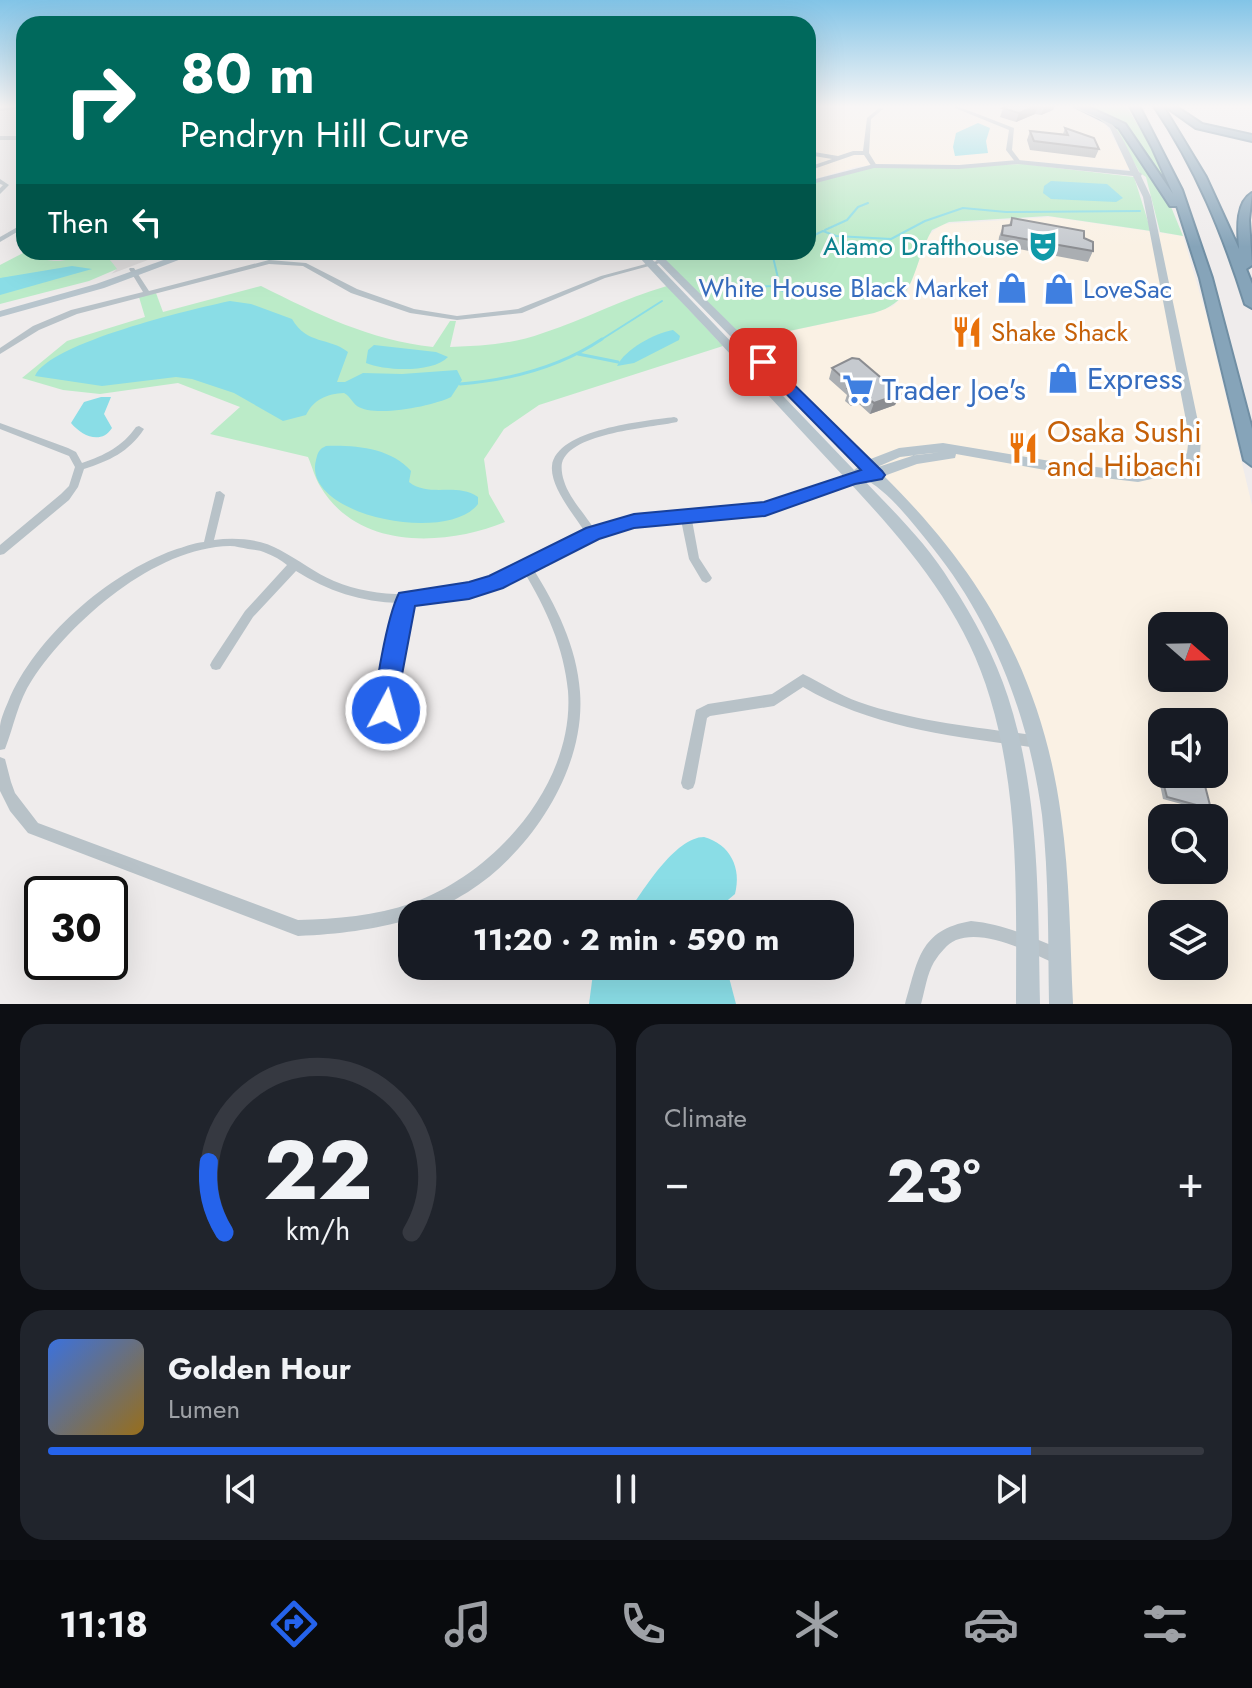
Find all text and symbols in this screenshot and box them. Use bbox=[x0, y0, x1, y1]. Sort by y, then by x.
text: 80 m bbox=[180, 33, 315, 114]
icon: right bbox=[48, 48, 152, 152]
text: Pendryn Hill Curve bbox=[180, 108, 469, 160]
icon: left bbox=[125, 200, 169, 244]
text: Then bbox=[48, 201, 109, 244]
place label: Alamo Drafthouse bbox=[823, 227, 1019, 265]
theatre icon: Alamo Drafthouse bbox=[1026, 229, 1060, 263]
place label: White House Black Market bbox=[698, 269, 989, 307]
place label: LoveSac bbox=[1083, 270, 1172, 308]
shop icon: White House Black Market bbox=[995, 271, 1029, 305]
shop icon: LoveSac bbox=[1042, 272, 1076, 306]
place label: Shake Shack bbox=[991, 313, 1128, 351]
restaurant icon: Shake Shack bbox=[950, 315, 984, 349]
pin bbox=[729, 328, 797, 396]
icon: arrive bbox=[741, 340, 785, 384]
place label: Express bbox=[1087, 357, 1183, 400]
shop icon: Express bbox=[1046, 361, 1080, 395]
place label: Trader Joe's bbox=[882, 368, 1026, 411]
supermarket icon: Trader Joe's bbox=[841, 372, 875, 406]
place label: Osaka Sushi and Hibachi bbox=[1047, 410, 1202, 487]
restaurant icon: Osaka Sushi and Hibachi bbox=[1006, 431, 1040, 465]
north arrow bbox=[1148, 612, 1228, 692]
map controls bbox=[1148, 612, 1228, 980]
position arrow bbox=[344, 668, 428, 752]
button: sound bbox=[1148, 708, 1228, 788]
button: search bbox=[1148, 804, 1228, 884]
speed limit sign: 30 bbox=[24, 876, 128, 980]
button: layers bbox=[1148, 900, 1228, 980]
text: 11:20 · 2 min · 590 m bbox=[473, 918, 779, 961]
text: Climate bbox=[664, 1099, 747, 1137]
text: 22 bbox=[263, 1110, 373, 1230]
text: 23° bbox=[886, 1138, 981, 1225]
text: − bbox=[664, 1150, 690, 1214]
text: + bbox=[1177, 1150, 1204, 1214]
text: km/h bbox=[286, 1209, 350, 1251]
text: Golden Hour bbox=[168, 1347, 351, 1390]
text: Lumen bbox=[168, 1390, 240, 1428]
icon: previous bbox=[219, 1467, 263, 1511]
icon: pause bbox=[604, 1467, 648, 1511]
icon: next bbox=[989, 1467, 1033, 1511]
icon: directions bbox=[266, 1596, 322, 1652]
icon: music bbox=[440, 1596, 496, 1652]
icon: phone bbox=[615, 1596, 671, 1652]
icon: climate bbox=[789, 1596, 845, 1652]
icon: car bbox=[963, 1596, 1019, 1652]
icon: filters bbox=[1137, 1596, 1193, 1652]
text: 11:18 bbox=[59, 1598, 148, 1650]

